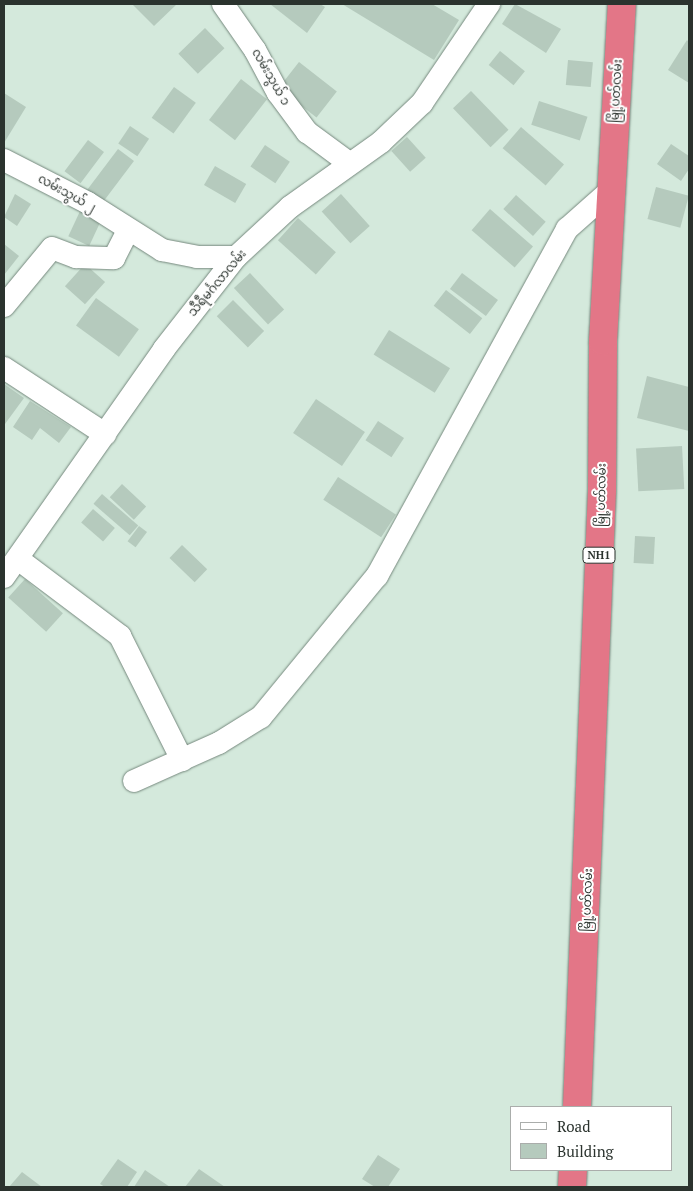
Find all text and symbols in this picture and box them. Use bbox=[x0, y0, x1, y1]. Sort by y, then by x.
street label: လမ်းသွယ် ၁ bbox=[249, 46, 293, 108]
street label: မြို့ပတ်လမ်း bbox=[607, 59, 625, 123]
street label: လမ်းသွယ် ၂ bbox=[36, 171, 98, 215]
street label: သီရီမင်္ဂလာလမ်း bbox=[185, 247, 249, 319]
street label: မြို့ပတ်လမ်း bbox=[593, 463, 609, 527]
road number: NH1 bbox=[582, 546, 616, 564]
street label: မြို့ပတ်လမ်း bbox=[579, 868, 595, 932]
legend bbox=[510, 1106, 673, 1171]
text: Road bbox=[557, 1116, 590, 1136]
text: Building bbox=[557, 1141, 614, 1161]

